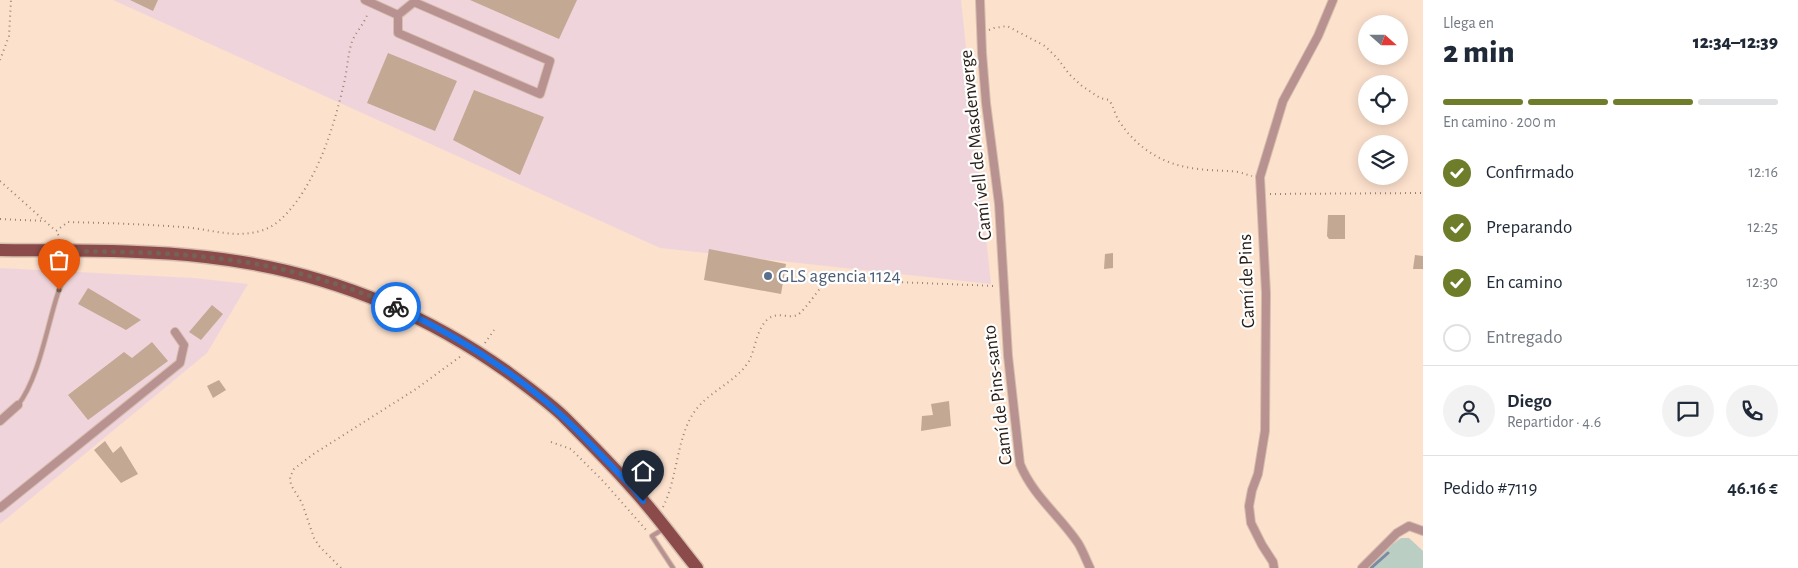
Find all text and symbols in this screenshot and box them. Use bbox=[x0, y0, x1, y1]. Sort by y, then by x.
north arrow bbox=[1358, 15, 1408, 65]
map controls bbox=[1358, 15, 1408, 185]
text: Llega en bbox=[1443, 15, 1494, 31]
text: 12:34–12:39 bbox=[1693, 33, 1778, 52]
text: 2 min bbox=[1443, 36, 1515, 68]
street label: Camí vell de Masdenverge bbox=[957, 49, 995, 241]
button: locate bbox=[1358, 75, 1408, 125]
text: En camino · 200 m bbox=[1443, 114, 1556, 130]
button: layers bbox=[1358, 135, 1408, 185]
icon: check bbox=[1443, 159, 1471, 187]
text: Confirmado bbox=[1486, 163, 1574, 182]
text: 12:16 bbox=[1749, 164, 1778, 180]
icon: check bbox=[1443, 214, 1471, 242]
text: Preparando bbox=[1486, 218, 1572, 237]
text: 12:25 bbox=[1748, 219, 1778, 235]
street label: Camí de Pins bbox=[1236, 233, 1258, 329]
pin bbox=[38, 239, 80, 290]
icon: bag bbox=[45, 246, 73, 274]
place label: GLS agencia 1124 bbox=[778, 267, 901, 286]
icon: check bbox=[1443, 269, 1471, 297]
marker: GLS agencia 1124 bbox=[762, 270, 774, 282]
text: En camino bbox=[1486, 273, 1563, 292]
text: 12:30 bbox=[1747, 274, 1778, 290]
courier bbox=[371, 282, 421, 332]
icon: bike bbox=[382, 293, 410, 321]
street label: Camí de Pins-santo bbox=[980, 324, 1016, 466]
text: Entregado bbox=[1486, 328, 1562, 347]
button: person bbox=[1443, 385, 1495, 437]
button: chat bbox=[1662, 385, 1714, 437]
button: phone bbox=[1726, 385, 1778, 437]
text: Diego bbox=[1507, 392, 1552, 411]
text: Repartidor · 4.6 bbox=[1507, 414, 1601, 430]
pin bbox=[622, 450, 664, 501]
icon: home bbox=[629, 457, 657, 485]
text: Pedido #7119 bbox=[1443, 479, 1537, 498]
text: 46.16 € bbox=[1727, 479, 1778, 498]

